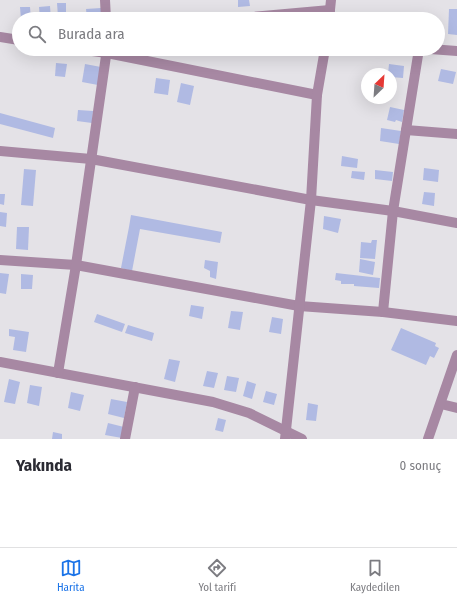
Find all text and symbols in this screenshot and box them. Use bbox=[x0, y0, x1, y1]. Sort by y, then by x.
search box bbox=[12, 12, 445, 56]
icon: search bbox=[26, 23, 48, 45]
text: Burada ara bbox=[58, 25, 125, 43]
north arrow bbox=[361, 68, 397, 104]
text: Yakında bbox=[16, 455, 72, 476]
text: 0 sonuç bbox=[400, 458, 441, 473]
tab: Harita bbox=[57, 557, 85, 594]
tab: Yol tarifi bbox=[198, 557, 236, 594]
tab: Kaydedilen bbox=[350, 557, 400, 594]

